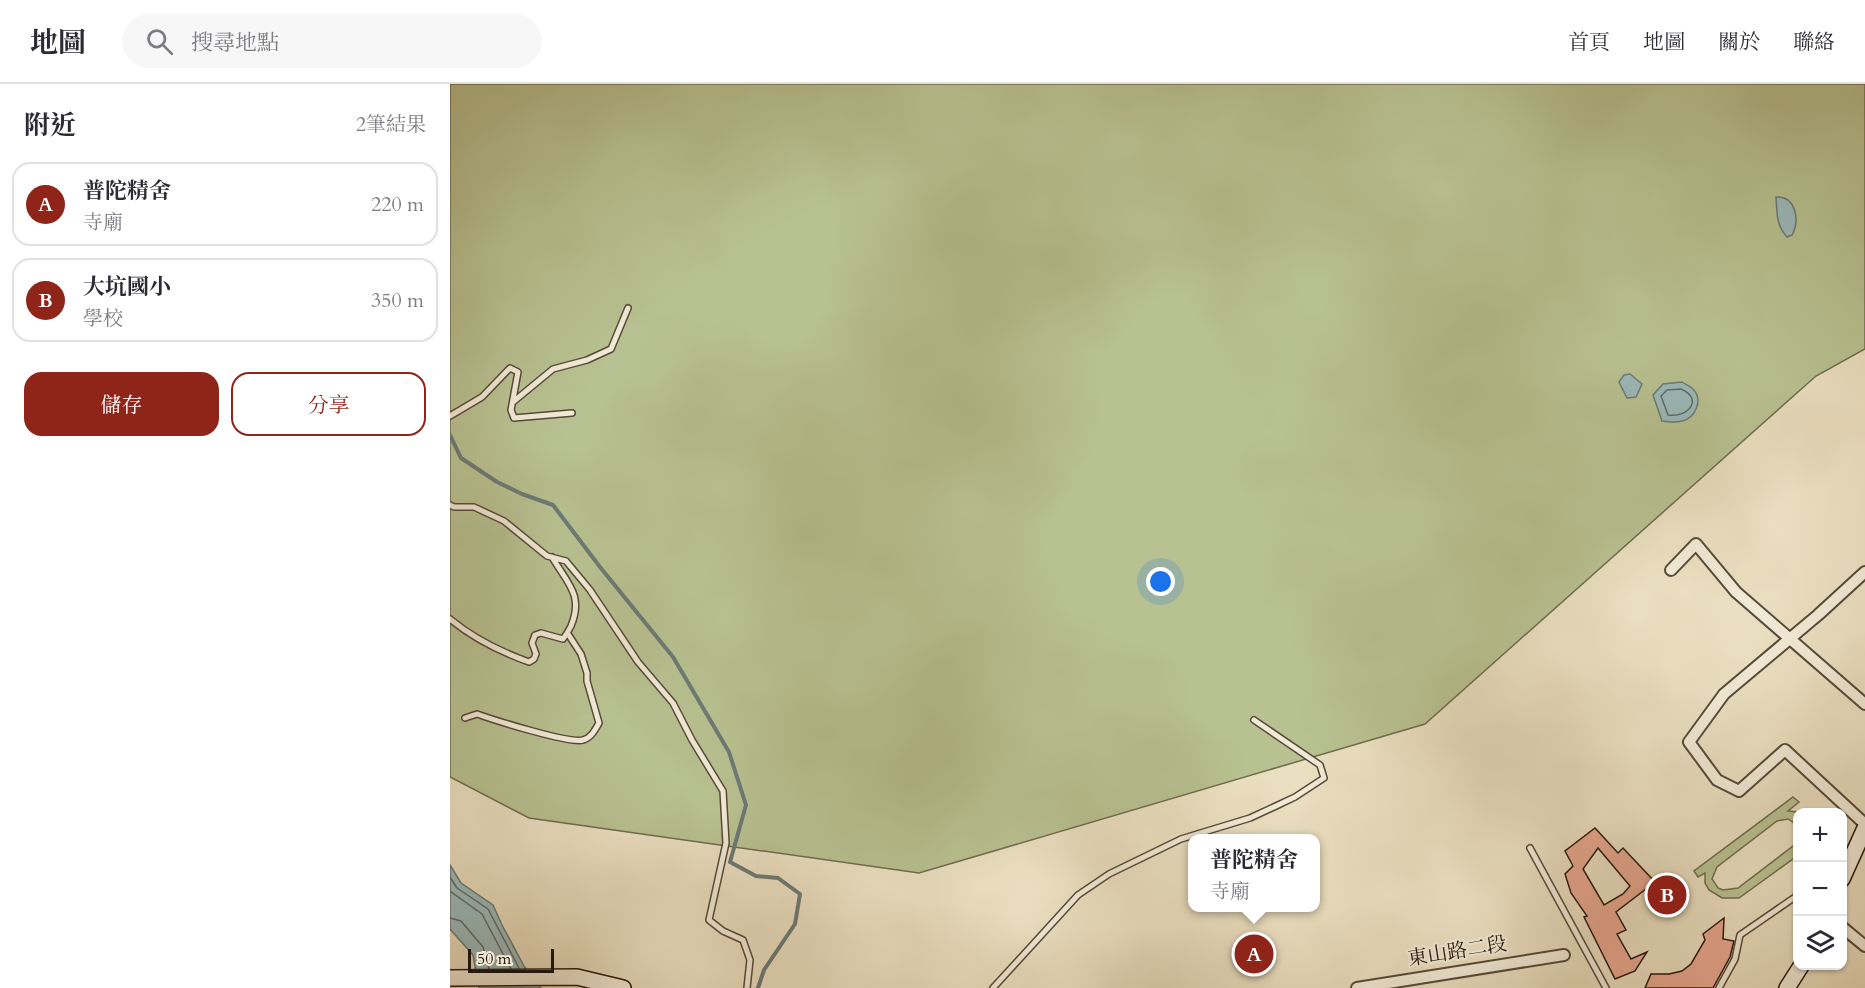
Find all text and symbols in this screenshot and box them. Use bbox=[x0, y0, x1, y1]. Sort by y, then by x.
search box bbox=[122, 14, 542, 68]
text: 地圖 bbox=[30, 24, 86, 62]
icon: search bbox=[143, 25, 176, 58]
text: 搜尋地點 bbox=[191, 28, 279, 58]
text: 首頁 bbox=[1568, 28, 1610, 57]
text: 地圖 bbox=[1643, 28, 1685, 57]
text: 關於 bbox=[1718, 28, 1760, 57]
text: 聯絡 bbox=[1793, 28, 1835, 57]
text: 附近 bbox=[24, 108, 76, 143]
text: 2筆結果 bbox=[356, 111, 426, 138]
text: 普陀精舍 bbox=[83, 176, 171, 206]
text: A bbox=[38, 191, 53, 218]
text: 220 m bbox=[371, 191, 424, 218]
text: 寺廟 bbox=[83, 209, 123, 236]
text: 大坑國小 bbox=[83, 272, 171, 302]
text: B bbox=[38, 287, 53, 314]
text: 350 m bbox=[371, 287, 424, 314]
text: 學校 bbox=[83, 305, 123, 332]
button: 儲存 bbox=[24, 372, 219, 436]
button: 分享 bbox=[231, 372, 426, 436]
your location bbox=[1146, 567, 1175, 596]
map controls bbox=[1793, 808, 1847, 970]
button: + bbox=[1793, 808, 1847, 862]
popup bbox=[1188, 834, 1320, 912]
text: 普陀精舍 bbox=[1210, 845, 1298, 875]
button: − bbox=[1793, 862, 1847, 916]
pin: B bbox=[1648, 872, 1686, 918]
text: 寺廟 bbox=[1210, 878, 1250, 905]
button: layers bbox=[1793, 916, 1847, 970]
street label: 東山路二段 bbox=[1406, 930, 1508, 972]
pin: A bbox=[1234, 932, 1274, 976]
scale bar bbox=[468, 946, 554, 974]
text: 50 m bbox=[477, 948, 511, 970]

